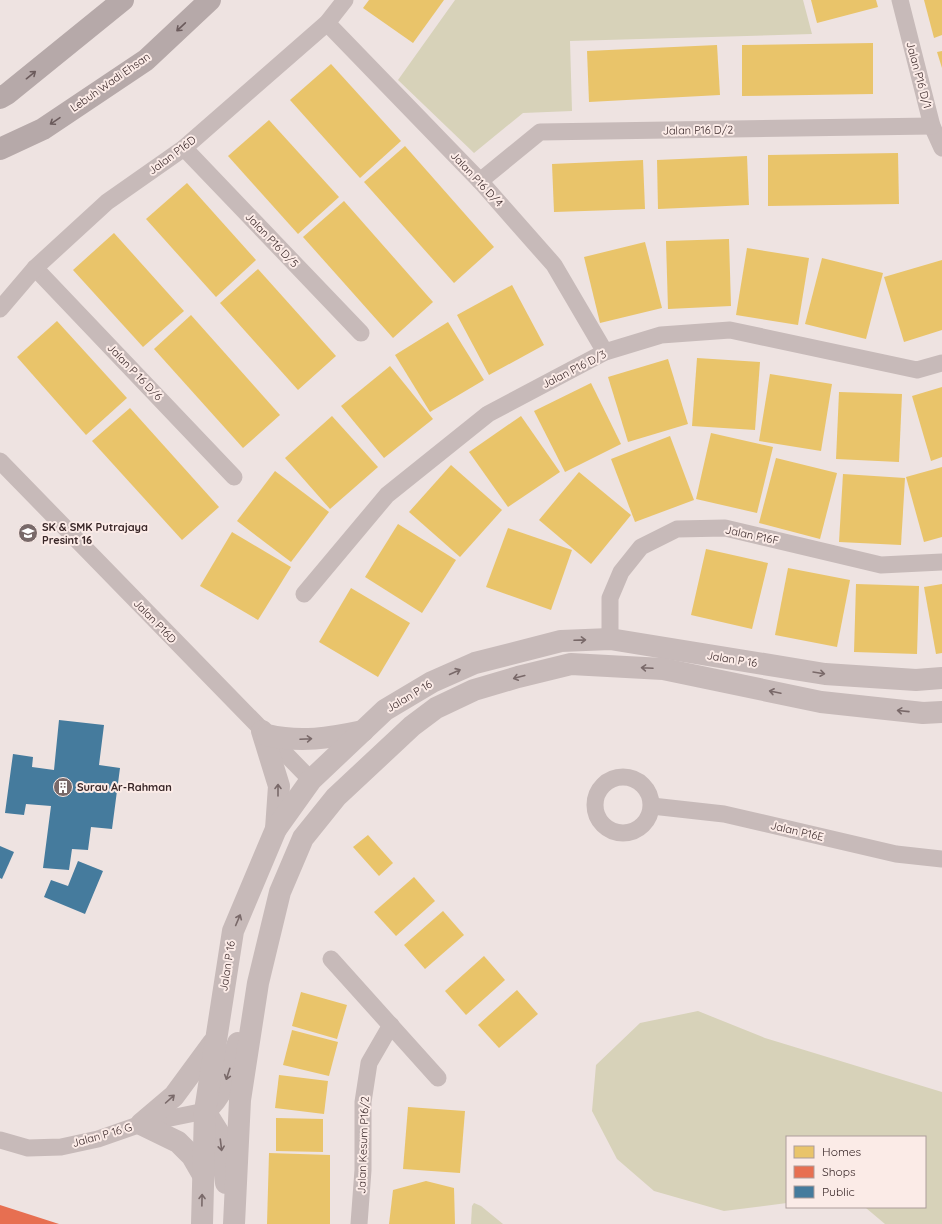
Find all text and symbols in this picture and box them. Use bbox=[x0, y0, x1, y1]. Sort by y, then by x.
one-way arrow bbox=[176, 22, 187, 31]
street label: Jalan P16 D/1 bbox=[903, 40, 935, 110]
street label: Lebuh Wadi Ehsan bbox=[67, 49, 153, 115]
one-way arrow bbox=[26, 70, 37, 79]
one-way arrow bbox=[50, 117, 61, 125]
street label: Jalan P16 D/2 bbox=[662, 122, 734, 138]
street label: Jalan P16D bbox=[145, 133, 199, 177]
street label: Jalan P16 D/4 bbox=[448, 148, 506, 210]
street label: Jalan P16 D/5 bbox=[242, 210, 302, 270]
street label: Jalan P 16 D/6 bbox=[104, 341, 166, 403]
street label: Jalan P16 D/3 bbox=[539, 347, 609, 391]
place label: SK & SMK Putrajaya Presint 16 bbox=[42, 520, 148, 547]
school or university icon: SK & SMK Putrajaya Presint 16 bbox=[17, 522, 39, 544]
street label: Jalan P16F bbox=[724, 523, 780, 547]
street label: Jalan P16D bbox=[131, 596, 180, 646]
one-way arrow bbox=[573, 636, 586, 644]
street label: Jalan P 16 bbox=[706, 648, 758, 670]
one-way arrow bbox=[641, 665, 654, 672]
one-way arrow bbox=[448, 668, 460, 675]
one-way arrow bbox=[812, 669, 825, 677]
one-way arrow bbox=[512, 674, 525, 681]
street label: Jalan P 16 bbox=[384, 677, 435, 715]
one-way arrow bbox=[768, 688, 781, 696]
one-way arrow bbox=[897, 707, 910, 714]
one-way arrow bbox=[299, 736, 312, 743]
building icon: Surau Ar-Rahman bbox=[52, 776, 74, 798]
place label: Surau Ar-Rahman bbox=[77, 780, 172, 794]
one-way arrow bbox=[274, 784, 282, 797]
street label: Jalan P16E bbox=[769, 818, 825, 844]
one-way arrow bbox=[234, 914, 242, 926]
street label: Jalan P 16 bbox=[216, 940, 238, 992]
one-way arrow bbox=[224, 1067, 232, 1079]
one-way arrow bbox=[165, 1094, 175, 1104]
street label: Jalan Kesum P16/2 bbox=[354, 1096, 372, 1194]
street label: Jalan P 16 G bbox=[70, 1120, 134, 1150]
legend bbox=[786, 1136, 926, 1208]
one-way arrow bbox=[217, 1138, 225, 1151]
text: Homes bbox=[822, 1144, 862, 1159]
text: Shops bbox=[822, 1164, 856, 1179]
text: Public bbox=[822, 1184, 855, 1199]
one-way arrow bbox=[199, 1194, 206, 1207]

